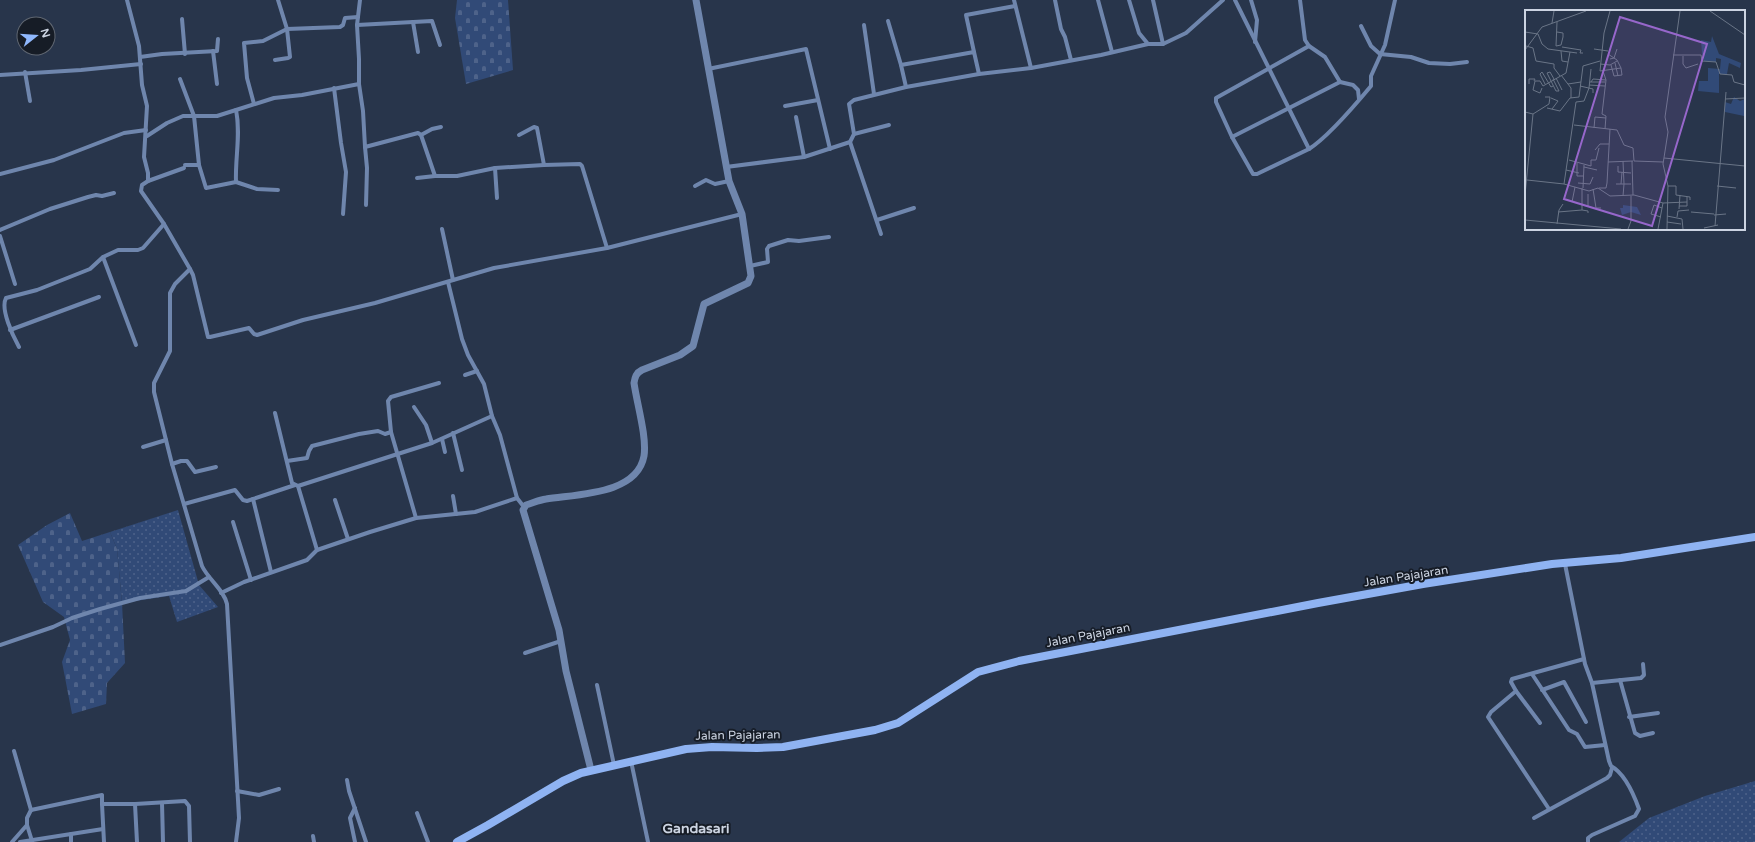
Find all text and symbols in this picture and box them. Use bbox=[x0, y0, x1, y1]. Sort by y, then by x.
inset map bbox=[1525, 10, 1745, 230]
north arrow bbox=[16, 16, 56, 56]
text: N bbox=[38, 27, 53, 39]
street label: Jalan Pajajaran bbox=[1363, 562, 1449, 590]
street label: Jalan Pajajaran bbox=[1045, 620, 1131, 650]
street label: Jalan Pajajaran bbox=[695, 727, 781, 743]
district label: Gandasari bbox=[662, 820, 730, 837]

